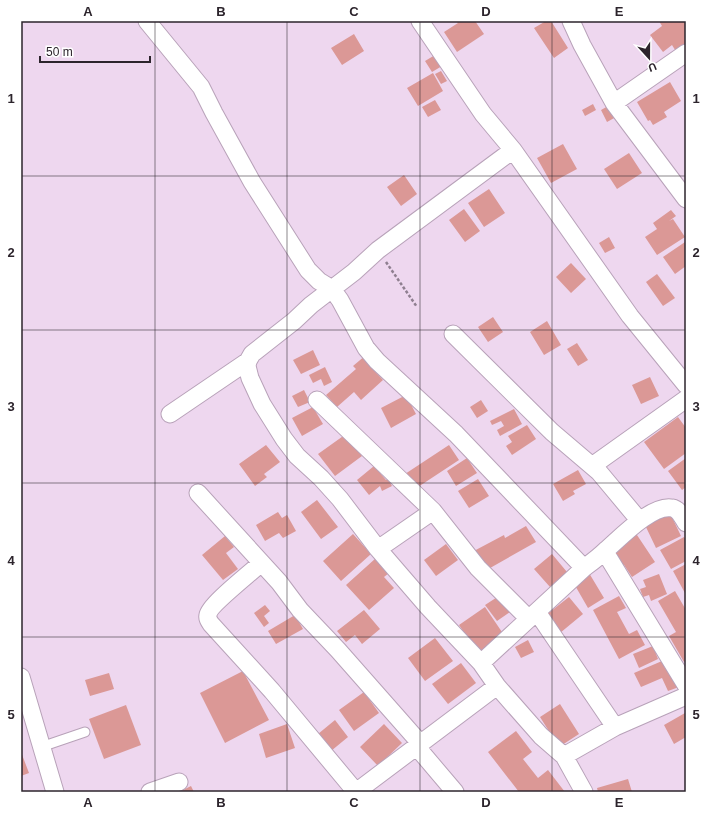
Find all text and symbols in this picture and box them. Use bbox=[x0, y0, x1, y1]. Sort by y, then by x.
text: A bbox=[83, 4, 93, 19]
text: B bbox=[216, 4, 226, 19]
text: C bbox=[349, 4, 359, 19]
text: D bbox=[481, 4, 491, 19]
text: E bbox=[615, 4, 624, 19]
scale bar bbox=[40, 38, 150, 64]
north arrow bbox=[629, 38, 669, 78]
text: 50 m bbox=[46, 45, 73, 59]
text: U bbox=[647, 60, 658, 74]
text: 1 bbox=[7, 91, 15, 106]
text: 1 bbox=[692, 91, 700, 106]
text: 2 bbox=[7, 245, 15, 260]
text: 2 bbox=[692, 245, 700, 260]
text: 3 bbox=[7, 399, 15, 414]
text: 3 bbox=[692, 399, 700, 414]
text: 4 bbox=[7, 553, 15, 568]
text: 4 bbox=[692, 553, 700, 568]
text: 5 bbox=[7, 707, 15, 722]
text: 5 bbox=[692, 707, 700, 722]
text: A bbox=[83, 795, 93, 810]
text: B bbox=[216, 795, 226, 810]
text: C bbox=[349, 795, 359, 810]
text: D bbox=[481, 795, 491, 810]
text: E bbox=[615, 795, 624, 810]

